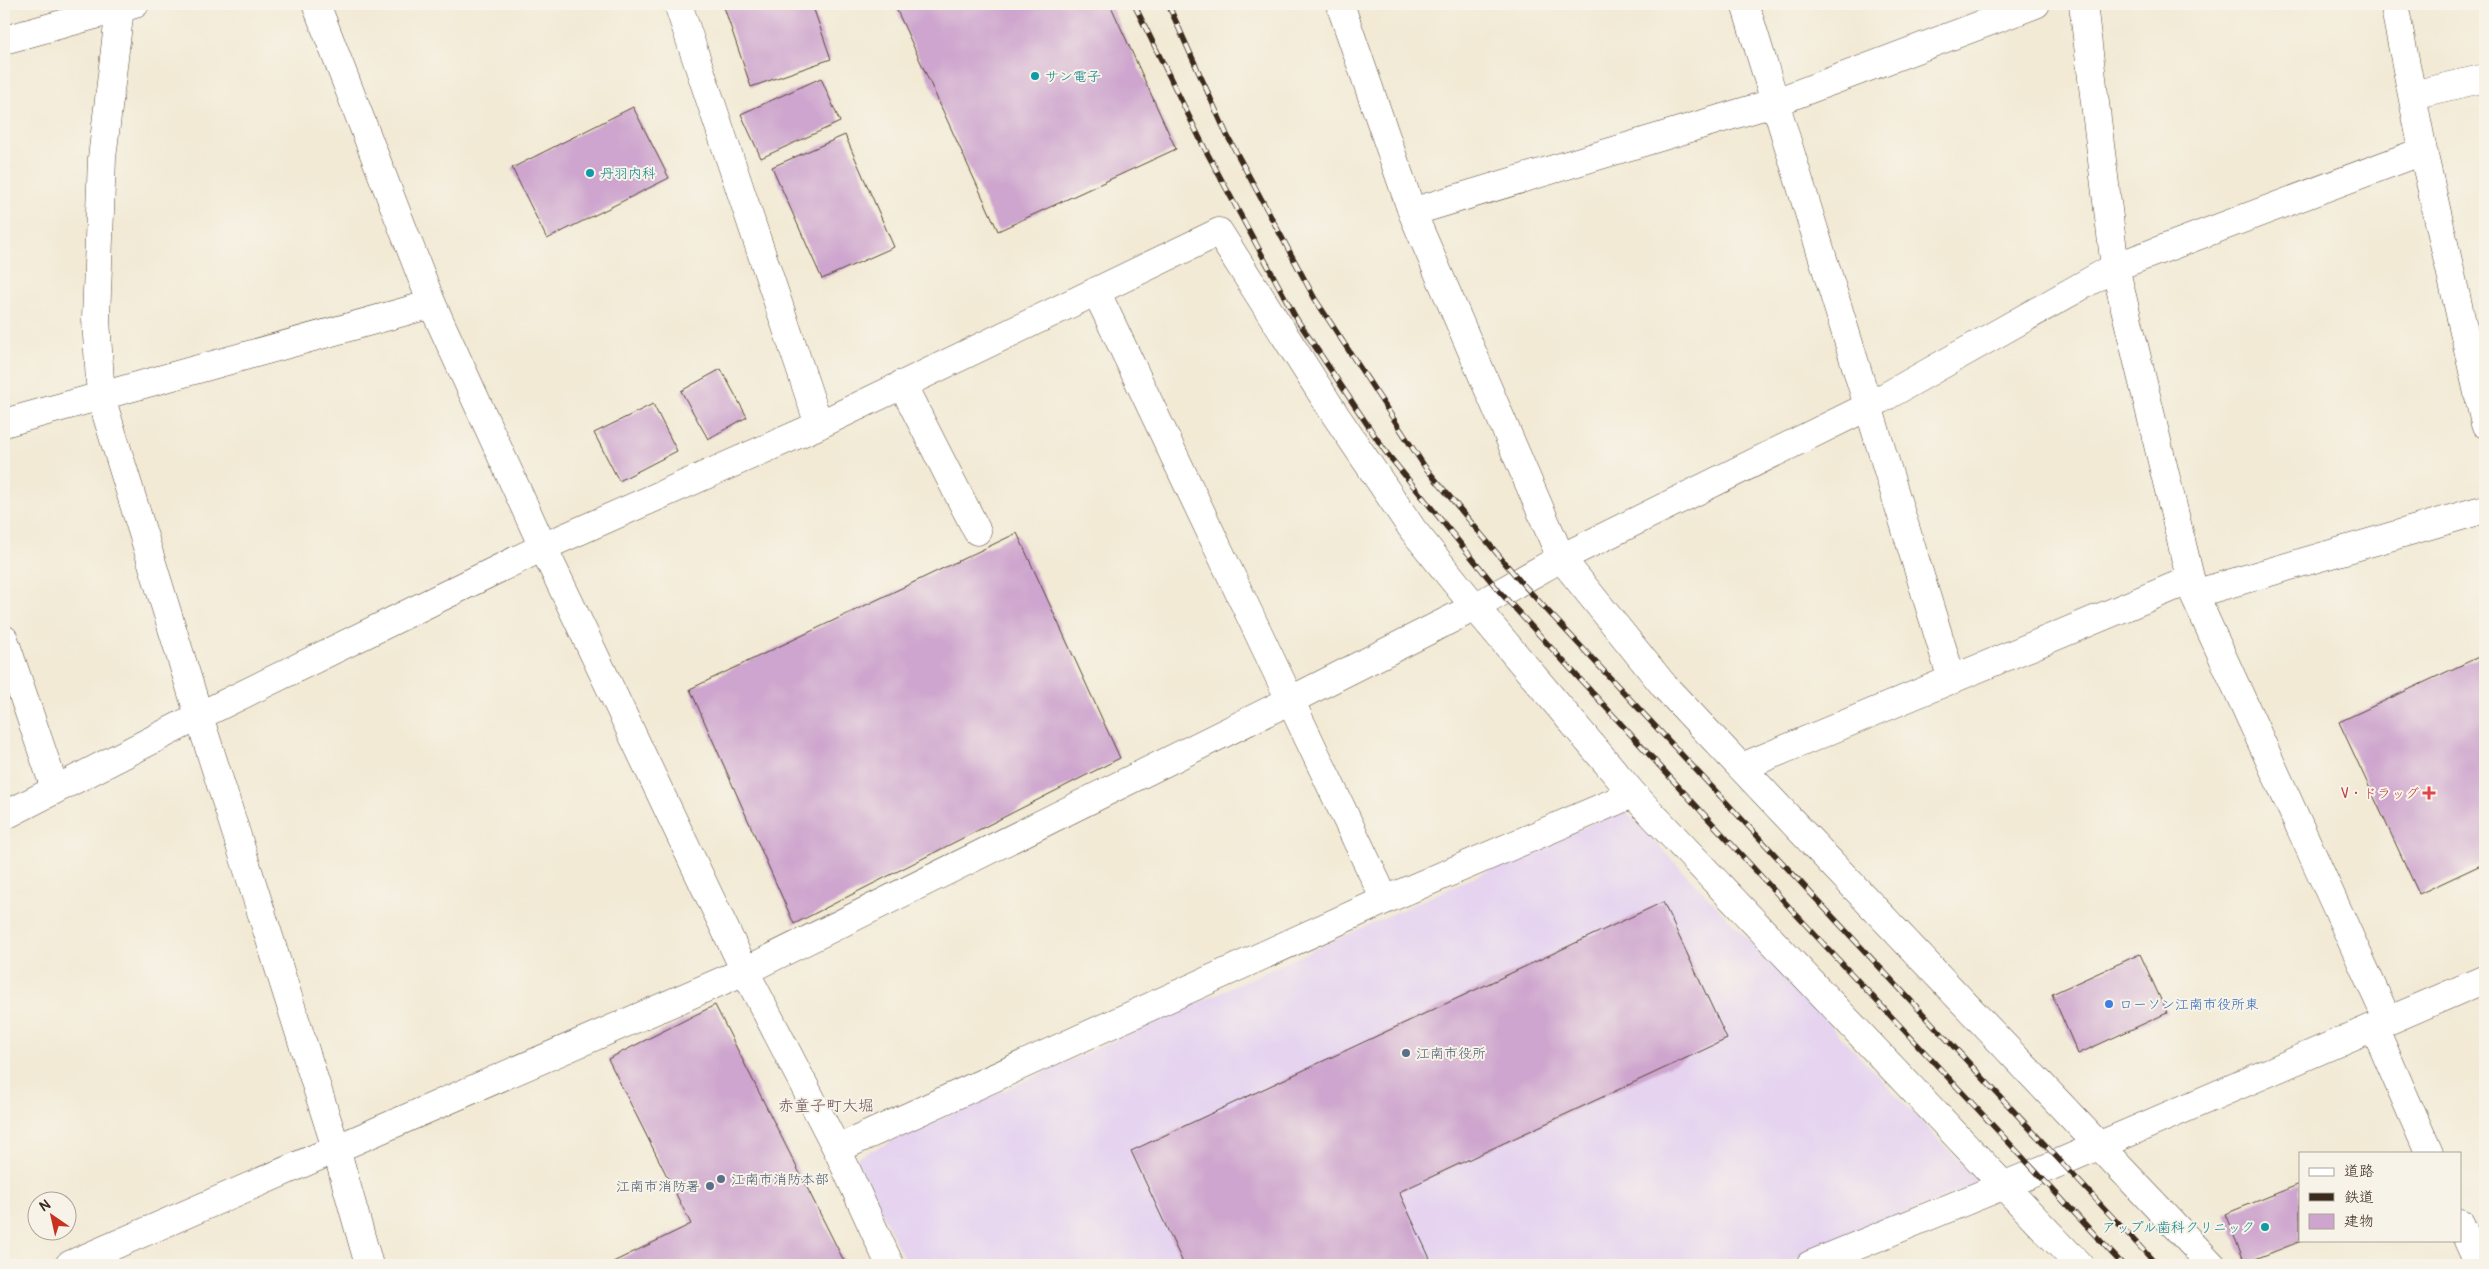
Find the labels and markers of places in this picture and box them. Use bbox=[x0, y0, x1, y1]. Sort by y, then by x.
place label: サン電子 bbox=[1045, 68, 1101, 85]
marker: サン電子 bbox=[1029, 70, 1041, 82]
place label: 丹羽内科 bbox=[600, 165, 656, 182]
marker: 丹羽内科 bbox=[584, 167, 596, 179]
place label: V・ドラッグ bbox=[2341, 785, 2419, 802]
marker: V・ドラッグ bbox=[2423, 787, 2435, 799]
place label: ローソン江南市役所東 bbox=[2119, 996, 2259, 1013]
marker: ローソン江南市役所東 bbox=[2103, 998, 2115, 1010]
place label: 江南市役所 bbox=[1416, 1045, 1486, 1062]
marker: 江南市役所 bbox=[1400, 1047, 1412, 1059]
place label: 江南市消防本部 bbox=[731, 1171, 829, 1188]
marker: 江南市消防本部 bbox=[715, 1173, 727, 1185]
place label: 江南市消防署 bbox=[616, 1178, 700, 1195]
marker: 江南市消防署 bbox=[704, 1180, 716, 1192]
place label: アップル歯科クリニック bbox=[2102, 1219, 2255, 1236]
marker: アップル歯科クリニック bbox=[2259, 1221, 2271, 1233]

